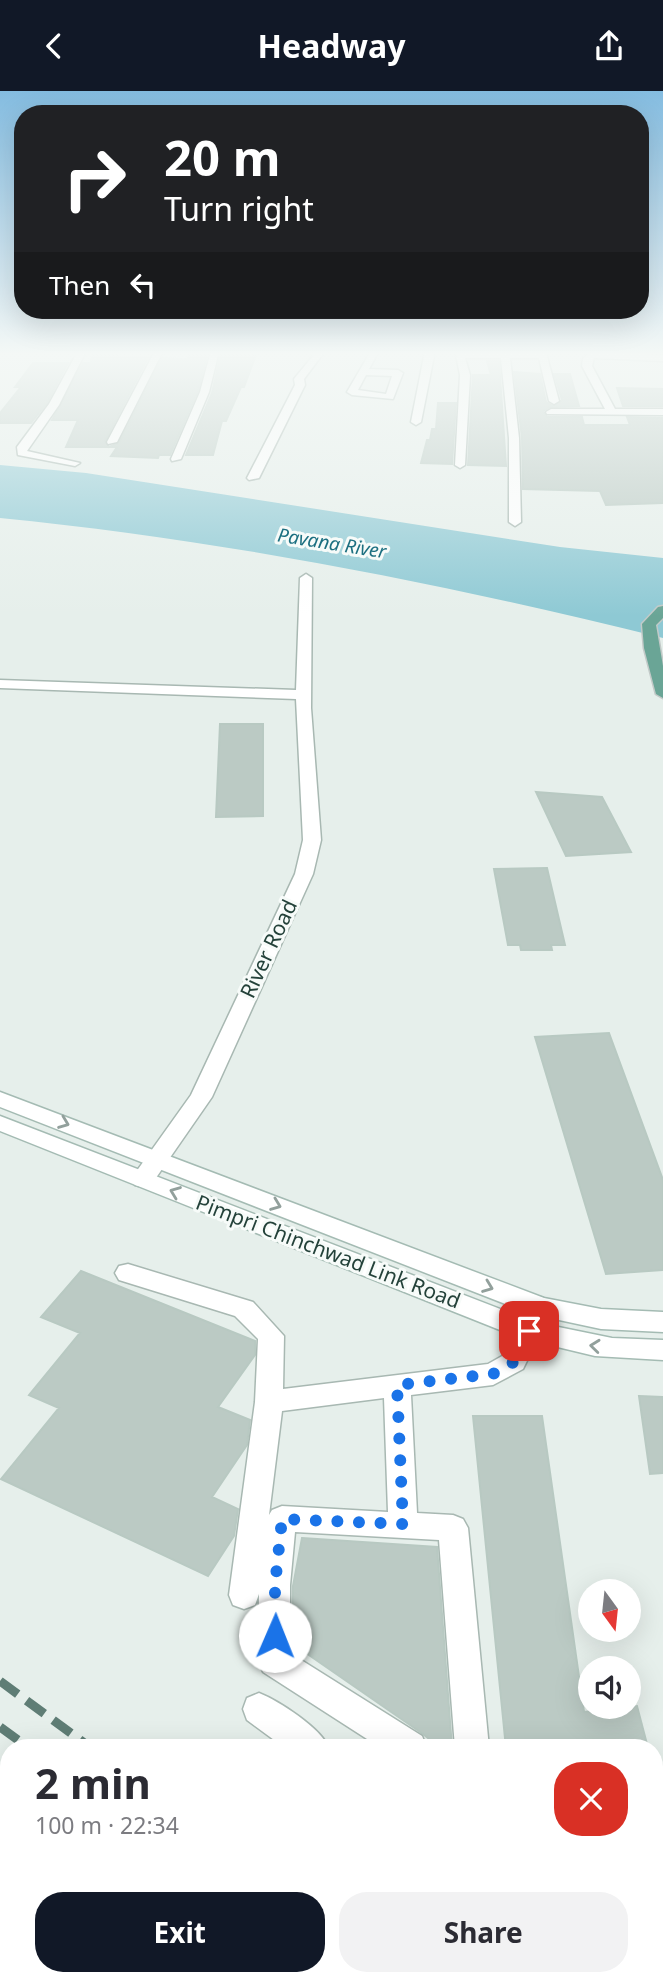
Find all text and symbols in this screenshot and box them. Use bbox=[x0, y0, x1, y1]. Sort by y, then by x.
text: Headway bbox=[258, 24, 405, 67]
icon: back bbox=[35, 27, 73, 65]
icon: share bbox=[590, 27, 628, 65]
text: 20 m bbox=[164, 124, 281, 190]
icon: right bbox=[49, 133, 140, 224]
text: Turn right bbox=[164, 187, 314, 230]
icon: left bbox=[124, 266, 162, 304]
text: Then bbox=[49, 267, 110, 303]
water label: Pavana River bbox=[276, 522, 390, 565]
street label: River Road bbox=[233, 895, 303, 1002]
one-way arrow bbox=[57, 1115, 69, 1129]
one-way arrow bbox=[170, 1186, 182, 1200]
street label: Pimpri Chinchwad Link Road bbox=[192, 1188, 465, 1315]
one-way arrow bbox=[269, 1197, 282, 1211]
one-way arrow bbox=[482, 1278, 494, 1292]
pin bbox=[499, 1301, 559, 1361]
icon: arrive bbox=[510, 1312, 548, 1350]
one-way arrow bbox=[589, 1338, 601, 1353]
north arrow bbox=[578, 1579, 640, 1641]
map controls bbox=[578, 1579, 641, 1719]
position arrow bbox=[238, 1599, 312, 1673]
button: sound bbox=[578, 1656, 641, 1719]
text: 2 min bbox=[35, 1754, 151, 1811]
button: close bbox=[554, 1762, 628, 1836]
text: 100 m · 22:34 bbox=[35, 1809, 179, 1841]
button: Exit bbox=[35, 1892, 325, 1972]
button: Share bbox=[339, 1892, 628, 1972]

